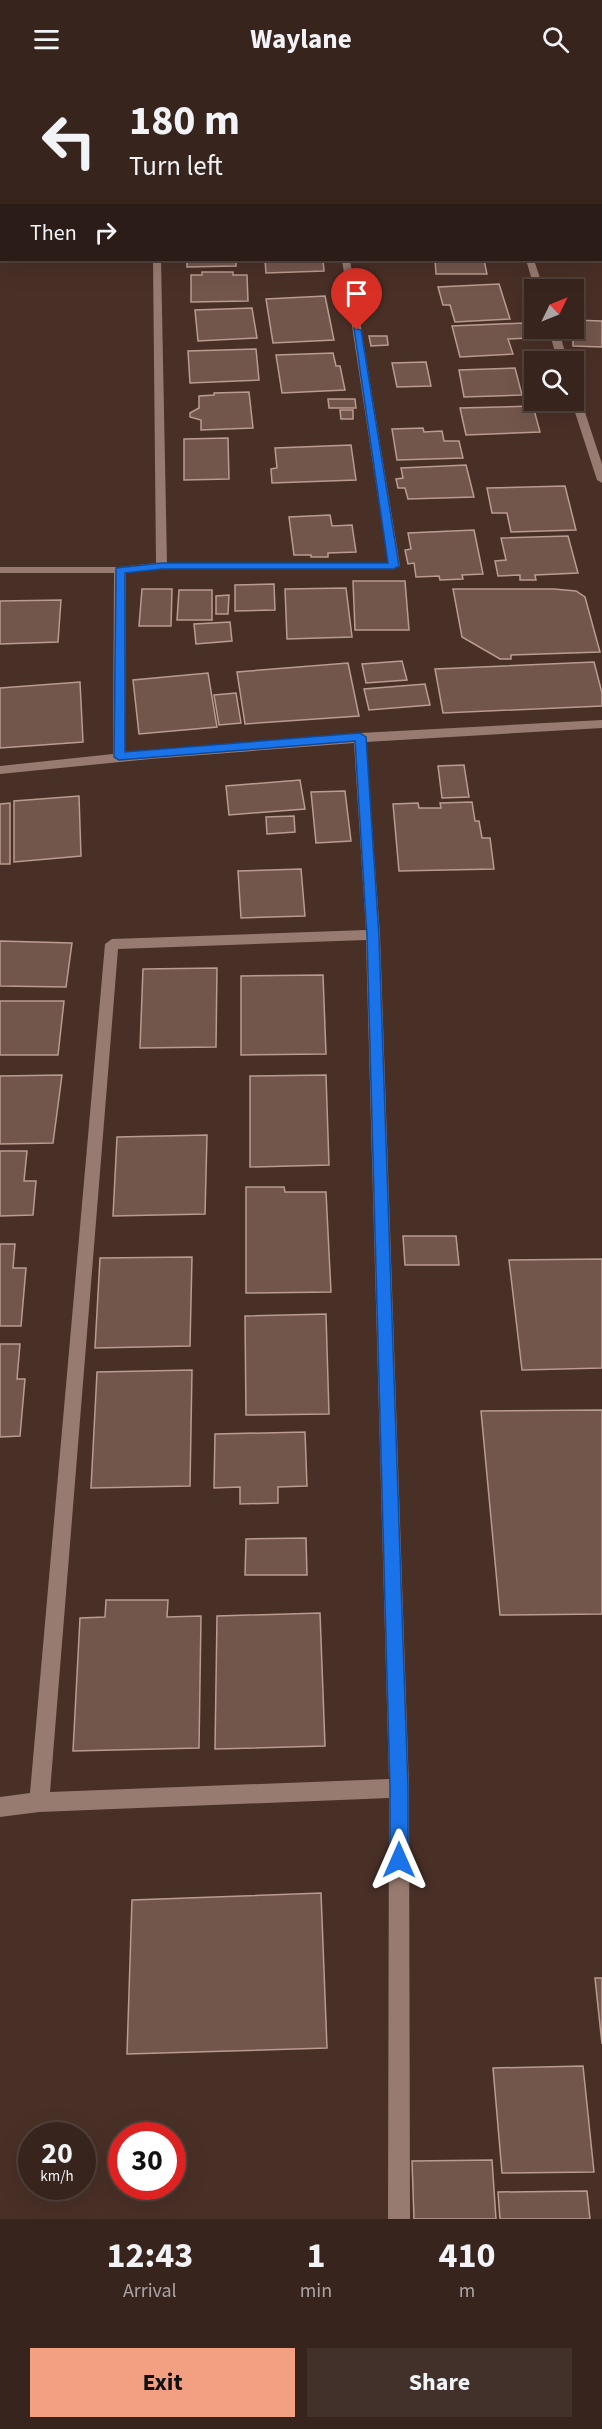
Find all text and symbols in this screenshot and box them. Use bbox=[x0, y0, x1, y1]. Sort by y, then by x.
text: Waylane bbox=[250, 20, 352, 59]
icon: menu bbox=[30, 23, 63, 56]
icon: search bbox=[539, 23, 572, 56]
text: 180 m bbox=[129, 91, 240, 151]
icon: left bbox=[30, 102, 108, 180]
text: Turn left bbox=[129, 147, 223, 186]
icon: right bbox=[89, 216, 122, 249]
text: Then bbox=[30, 217, 77, 249]
pin bbox=[331, 268, 382, 330]
icon: arrive bbox=[340, 277, 373, 310]
north arrow bbox=[524, 279, 584, 339]
map controls bbox=[524, 279, 584, 411]
button: search bbox=[524, 351, 584, 411]
position arrow bbox=[367, 1828, 431, 1892]
speed limit sign: 30 bbox=[108, 2122, 186, 2200]
text: 20 bbox=[41, 2132, 73, 2175]
text: km/h bbox=[40, 2166, 74, 2187]
text: 12:43 bbox=[106, 2230, 193, 2281]
text: 1 bbox=[306, 2230, 325, 2281]
text: 410 bbox=[439, 2230, 496, 2281]
text: Arrival bbox=[123, 2277, 177, 2305]
text: min bbox=[300, 2277, 332, 2305]
text: m bbox=[459, 2277, 475, 2305]
button: Exit bbox=[30, 2348, 295, 2417]
button: Share bbox=[307, 2348, 572, 2417]

